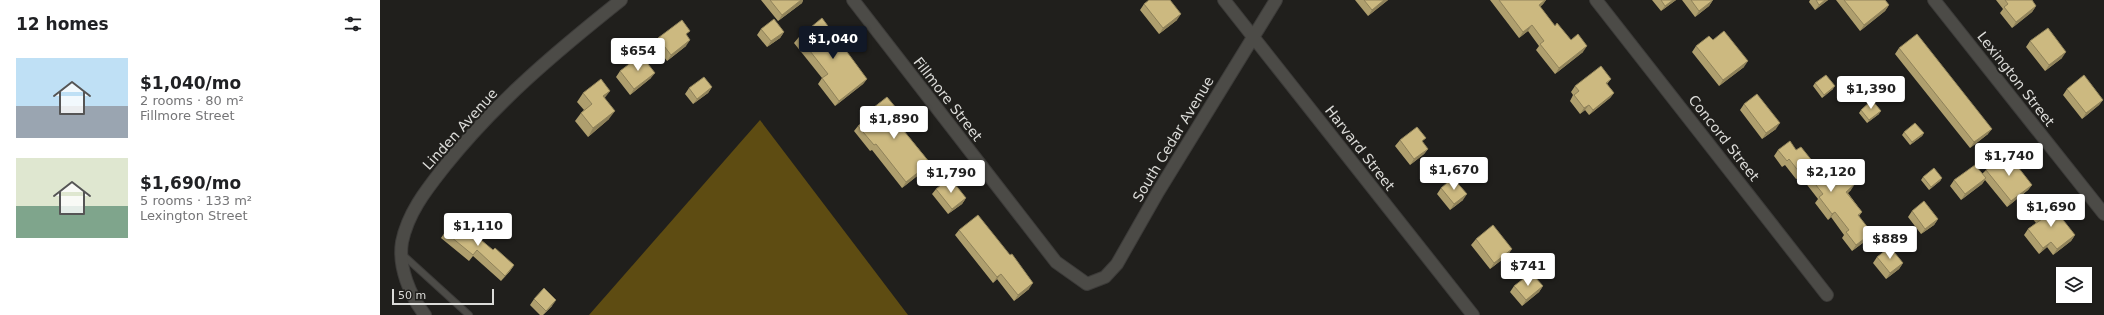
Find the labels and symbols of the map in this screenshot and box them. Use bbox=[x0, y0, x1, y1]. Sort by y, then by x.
pin: $1,040 bbox=[800, 26, 866, 60]
street label: Lexington Street bbox=[1974, 28, 2058, 130]
pin: $654 bbox=[614, 38, 662, 72]
street label: Fillmore Street bbox=[910, 54, 986, 144]
street label: South Cedar Avenue bbox=[1129, 73, 1217, 205]
pin: $1,390 bbox=[1838, 76, 1904, 110]
street label: Linden Avenue bbox=[419, 85, 501, 173]
street label: Concord Street bbox=[1685, 92, 1763, 185]
street label: Harvard Street bbox=[1322, 102, 1398, 194]
pin: $1,890 bbox=[861, 106, 927, 140]
pin: $1,740 bbox=[1976, 143, 2042, 177]
pin: $1,670 bbox=[1421, 157, 1487, 191]
pin: $2,120 bbox=[1798, 159, 1864, 193]
pin: $1,790 bbox=[918, 160, 984, 194]
pin: $1,690 bbox=[2018, 194, 2084, 228]
pin: $1,110 bbox=[445, 213, 511, 247]
pin: $889 bbox=[1866, 226, 1914, 260]
pin: $741 bbox=[1504, 253, 1552, 287]
scale bar bbox=[392, 287, 494, 306]

